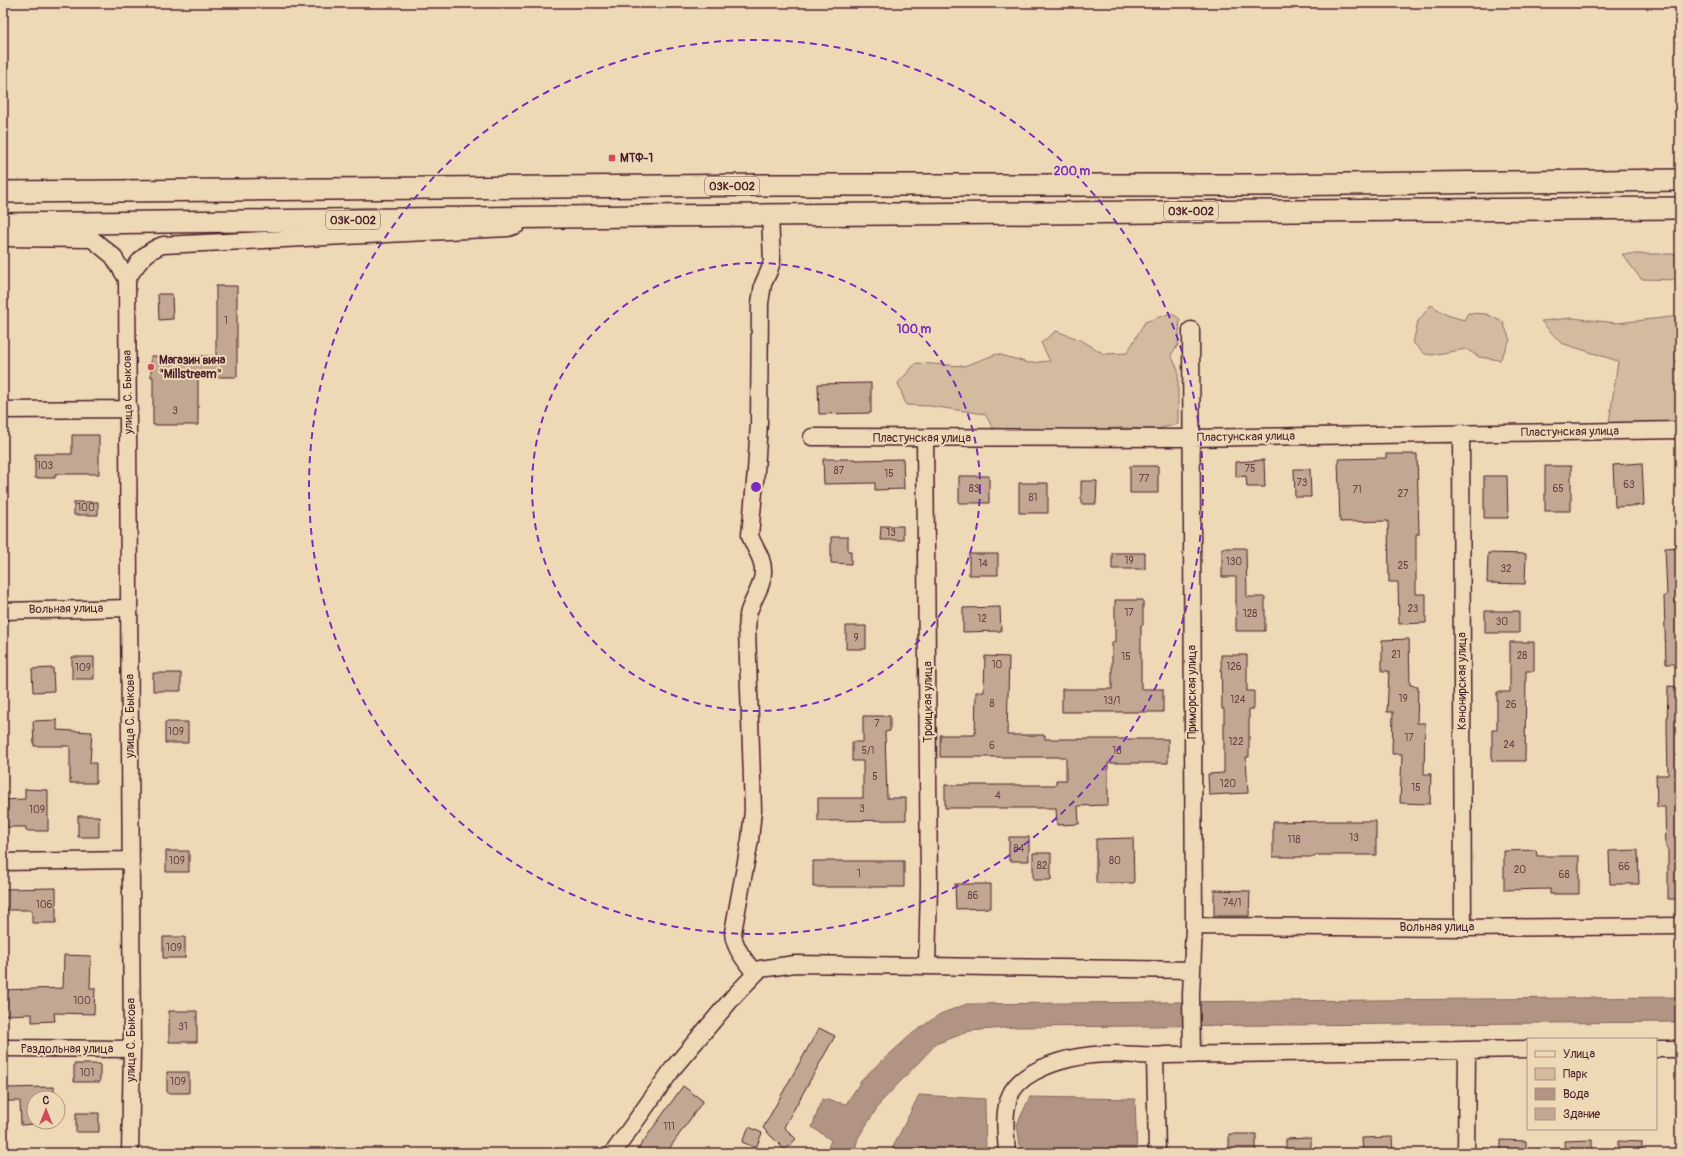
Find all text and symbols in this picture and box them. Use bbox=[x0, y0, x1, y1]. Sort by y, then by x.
place label: МТФ-1 bbox=[620, 151, 653, 166]
marker: МТФ-1 bbox=[607, 153, 617, 163]
text: 200 m bbox=[1054, 164, 1091, 179]
road number: 03К-002 bbox=[705, 177, 759, 195]
road number: 03К-002 bbox=[1164, 202, 1218, 220]
road number: 03К-002 bbox=[326, 211, 380, 229]
house number: 1 bbox=[224, 315, 228, 327]
text: 100 m bbox=[897, 322, 932, 337]
street label: улица С. Быкова bbox=[120, 349, 136, 435]
place label: Магазин вина "Millstream" bbox=[159, 353, 226, 382]
marker: Магазин вина "Millstream" bbox=[146, 362, 156, 372]
house number: 3 bbox=[172, 405, 178, 417]
street label: Пластунская улица bbox=[1521, 424, 1620, 440]
street label: Пластунская улица bbox=[1197, 429, 1296, 445]
street label: Пластунская улица bbox=[873, 431, 971, 446]
house number: 103 bbox=[37, 460, 54, 472]
house number: 75 bbox=[1245, 463, 1255, 475]
house number: 87 bbox=[834, 465, 845, 477]
house number: 15 bbox=[884, 468, 894, 480]
house number: 77 bbox=[1139, 473, 1150, 485]
house number: 73 bbox=[1297, 477, 1308, 489]
house number: 63 bbox=[1623, 479, 1635, 491]
centre of rings bbox=[749, 480, 763, 494]
house number: 83 bbox=[969, 483, 980, 495]
house number: 65 bbox=[1552, 483, 1564, 495]
house number: 71 bbox=[1352, 484, 1362, 496]
house number: 27 bbox=[1398, 488, 1409, 500]
house number: 81 bbox=[1029, 492, 1038, 504]
house number: 100 bbox=[77, 502, 95, 514]
house number: 13 bbox=[886, 527, 896, 539]
house number: 19 bbox=[1124, 555, 1134, 567]
house number: 130 bbox=[1226, 556, 1242, 568]
house number: 14 bbox=[978, 558, 988, 570]
house number: 25 bbox=[1397, 560, 1409, 572]
house number: 32 bbox=[1500, 563, 1512, 575]
street label: Вольная улица bbox=[28, 601, 104, 617]
house number: 23 bbox=[1408, 603, 1419, 615]
house number: 17 bbox=[1124, 607, 1134, 619]
house number: 128 bbox=[1243, 608, 1257, 620]
house number: 12 bbox=[977, 613, 987, 625]
house number: 30 bbox=[1496, 616, 1508, 628]
house number: 9 bbox=[853, 632, 859, 644]
street label: Канонирская улица bbox=[1455, 632, 1470, 730]
street label: Приморская улица bbox=[1185, 644, 1200, 739]
house number: 21 bbox=[1391, 649, 1401, 661]
house number: 28 bbox=[1517, 650, 1527, 662]
house number: 15 bbox=[1121, 651, 1131, 663]
house number: 10 bbox=[992, 659, 1003, 671]
street label: Троицкая улица bbox=[921, 661, 936, 743]
house number: 126 bbox=[1226, 661, 1242, 673]
house number: 109 bbox=[75, 662, 91, 674]
street label: улица С. Быкова bbox=[123, 674, 138, 759]
house number: 19 bbox=[1398, 693, 1408, 705]
house number: 124 bbox=[1230, 694, 1246, 706]
house number: 13/1 bbox=[1104, 695, 1121, 707]
house number: 8 bbox=[989, 698, 995, 710]
house number: 26 bbox=[1505, 699, 1517, 711]
house number: 7 bbox=[874, 718, 880, 730]
house number: 109 bbox=[168, 726, 184, 738]
house number: 17 bbox=[1404, 732, 1414, 744]
house number: 122 bbox=[1228, 736, 1244, 748]
house number: 24 bbox=[1503, 739, 1515, 751]
house number: 6 bbox=[989, 740, 995, 752]
house number: 5/1 bbox=[862, 745, 875, 757]
house number: 13 bbox=[1112, 745, 1122, 757]
house number: 5 bbox=[872, 771, 878, 783]
house number: 120 bbox=[1220, 778, 1236, 790]
house number: 15 bbox=[1411, 782, 1421, 794]
house number: 4 bbox=[995, 790, 1001, 802]
house number: 3 bbox=[859, 803, 865, 815]
house number: 109 bbox=[29, 804, 45, 816]
house number: 13 bbox=[1349, 832, 1359, 844]
house number: 118 bbox=[1288, 834, 1300, 846]
house number: 84 bbox=[1014, 843, 1025, 855]
house number: 109 bbox=[169, 855, 185, 867]
house number: 80 bbox=[1109, 855, 1121, 867]
house number: 82 bbox=[1037, 860, 1048, 872]
house number: 66 bbox=[1618, 861, 1630, 873]
house number: 20 bbox=[1514, 864, 1526, 876]
house number: 1 bbox=[857, 868, 861, 880]
house number: 68 bbox=[1559, 869, 1569, 881]
house number: 86 bbox=[968, 890, 979, 902]
house number: 74/1 bbox=[1223, 897, 1241, 909]
house number: 106 bbox=[36, 899, 52, 911]
street label: Вольная улица bbox=[1400, 920, 1475, 935]
house number: 109 bbox=[166, 942, 182, 954]
house number: 100 bbox=[73, 995, 91, 1007]
street label: улица С. Быкова bbox=[124, 998, 139, 1083]
house number: 31 bbox=[178, 1021, 188, 1033]
legend bbox=[1527, 1038, 1657, 1130]
street label: Раздольная улица bbox=[21, 1042, 114, 1057]
text: Улица bbox=[1563, 1047, 1595, 1062]
house number: 101 bbox=[80, 1067, 94, 1079]
text: Парк bbox=[1563, 1067, 1588, 1082]
house number: 109 bbox=[170, 1076, 186, 1088]
text: Вода bbox=[1563, 1087, 1589, 1102]
north arrow bbox=[26, 1090, 66, 1130]
text: С bbox=[43, 1094, 50, 1107]
text: Здание bbox=[1563, 1107, 1600, 1122]
house number: 111 bbox=[663, 1121, 675, 1133]

